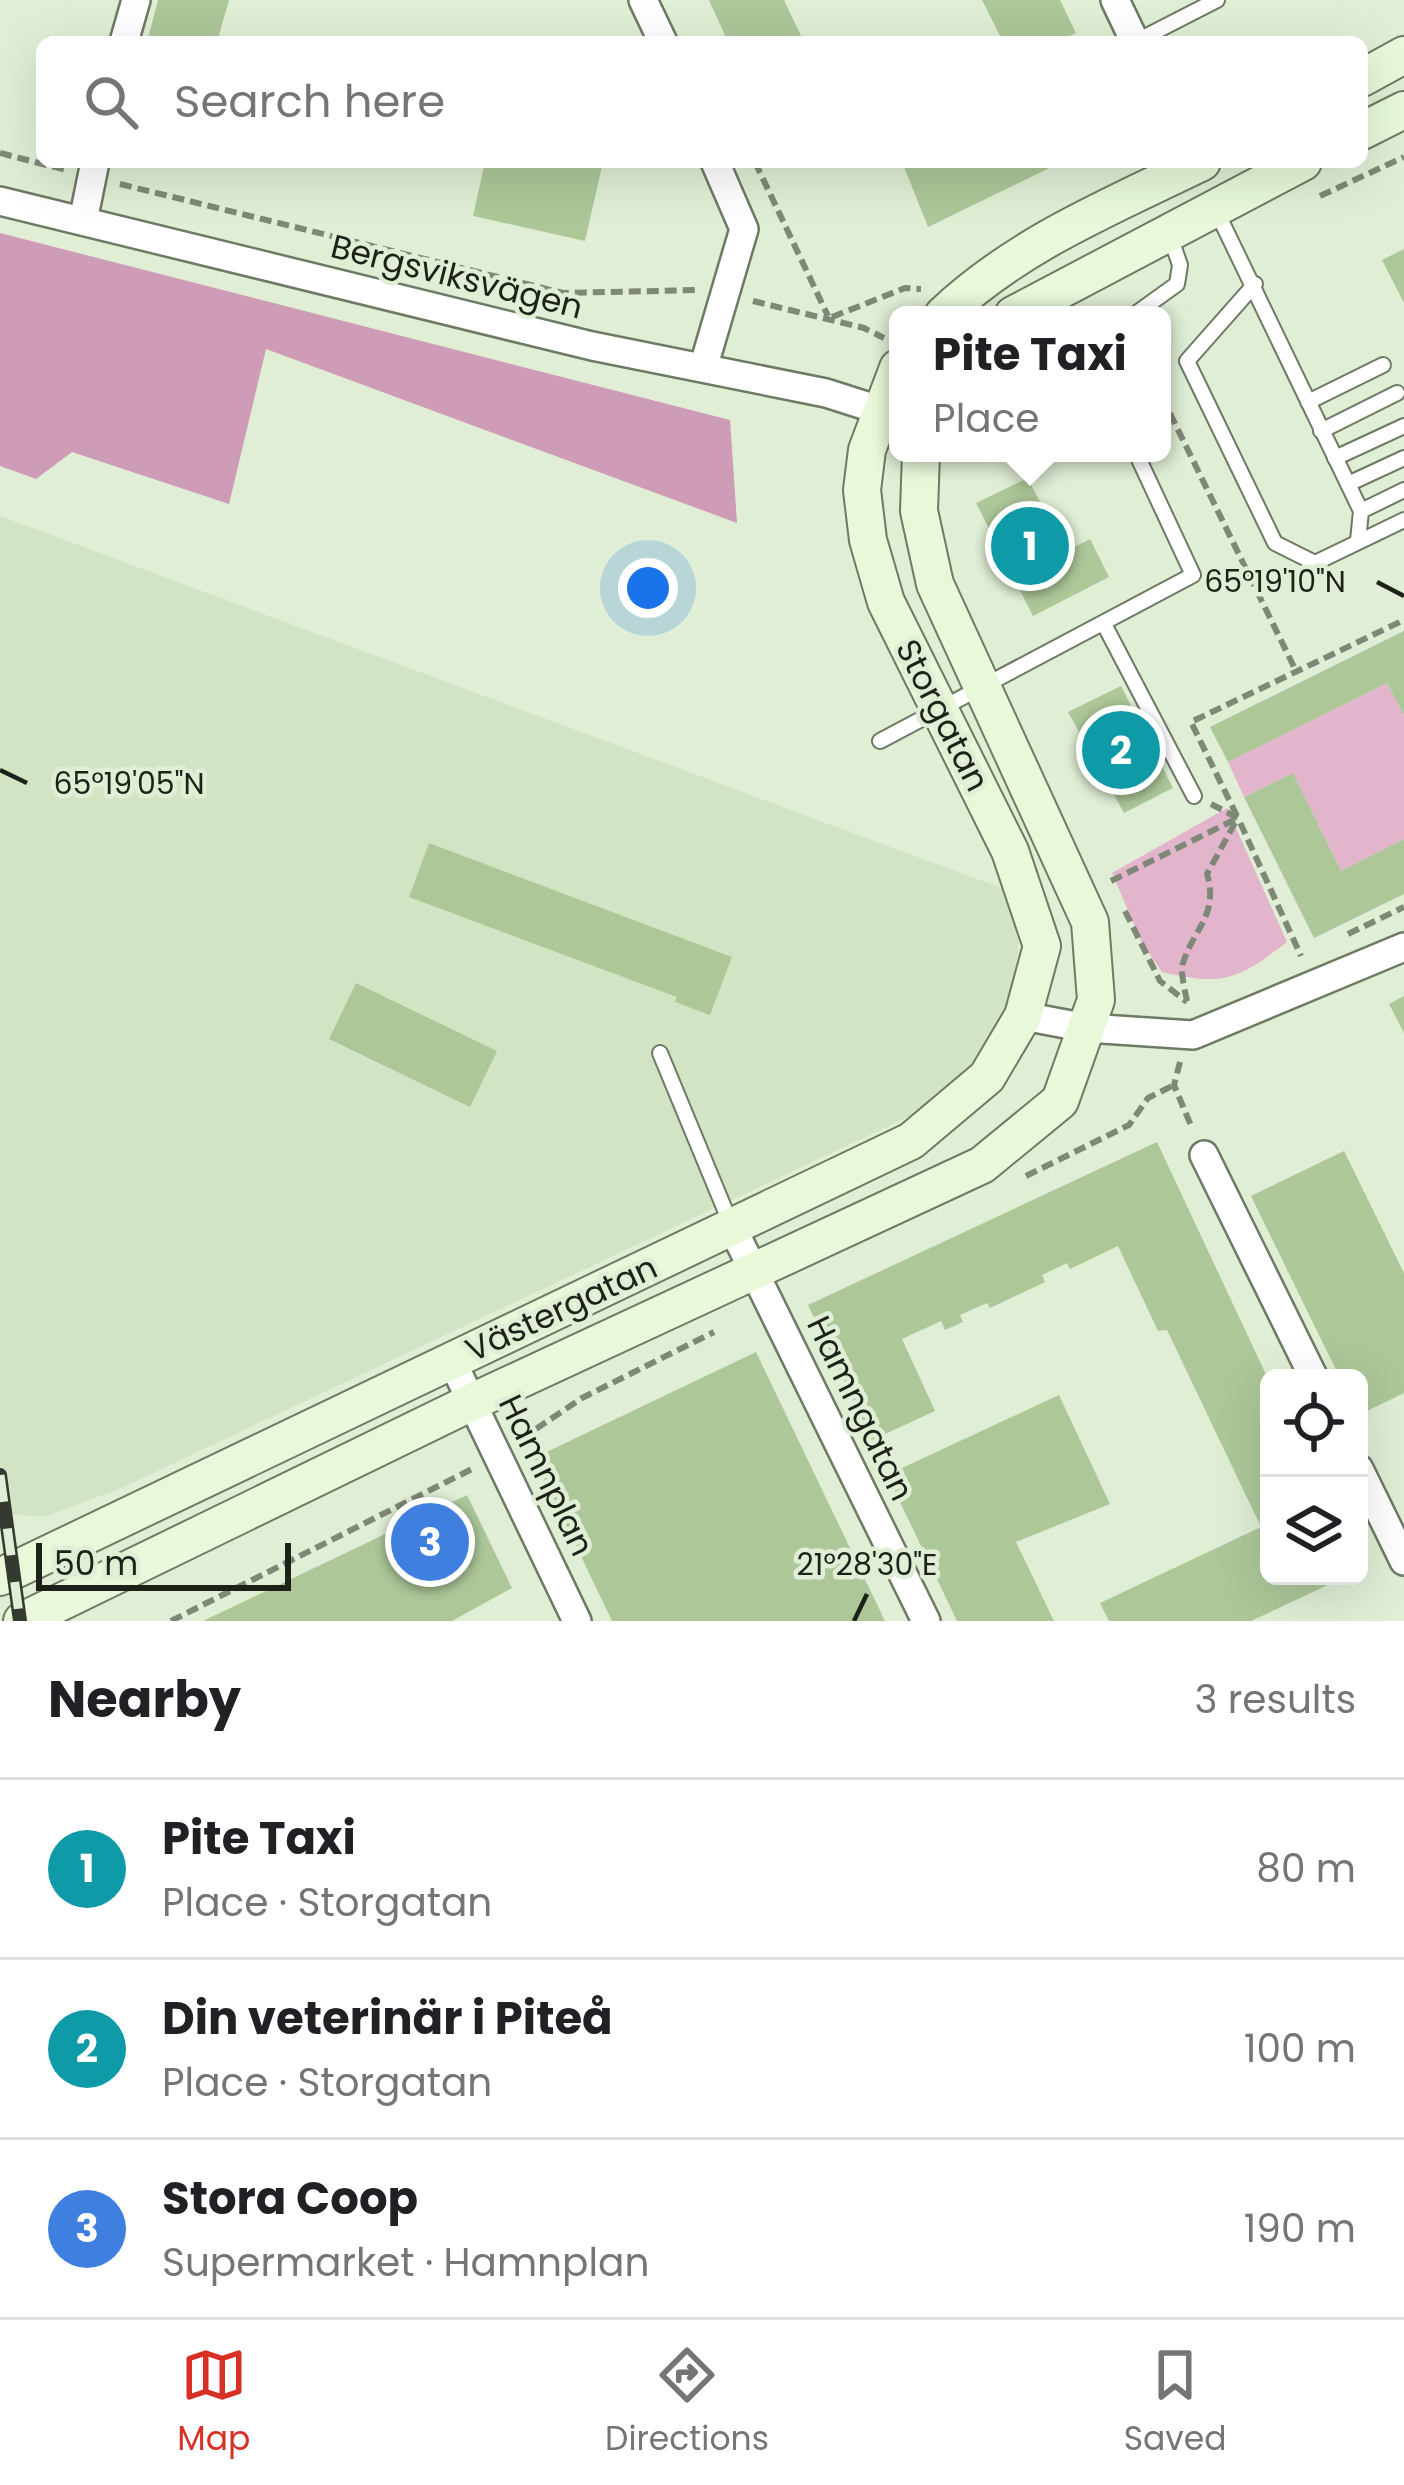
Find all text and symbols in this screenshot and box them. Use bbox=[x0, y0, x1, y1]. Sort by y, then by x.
search box bbox=[36, 36, 1368, 168]
icon: search bbox=[78, 69, 144, 135]
text: Search here bbox=[174, 70, 445, 133]
street label: Bergsviksvägen bbox=[326, 222, 588, 331]
popup bbox=[889, 306, 1171, 462]
text: Pite Taxi bbox=[933, 323, 1127, 386]
text: Place bbox=[933, 391, 1040, 446]
pin: 1 bbox=[991, 501, 1069, 591]
your location bbox=[618, 558, 678, 618]
text: 65°19'10"N bbox=[1204, 560, 1346, 603]
street label: Storgatan bbox=[884, 631, 1001, 799]
pin: 2 bbox=[1082, 705, 1160, 795]
text: 65°19'05"N bbox=[54, 762, 205, 805]
street label: Västergatan bbox=[458, 1243, 665, 1373]
street label: Hamngatan bbox=[796, 1308, 926, 1509]
map controls bbox=[1260, 1369, 1368, 1585]
button: locate bbox=[1260, 1369, 1368, 1477]
street label: Hamnplan bbox=[487, 1387, 606, 1564]
button: layers bbox=[1260, 1477, 1368, 1585]
pin: 3 bbox=[391, 1497, 469, 1587]
scale bar bbox=[36, 1537, 291, 1590]
text: 50 m bbox=[54, 1540, 138, 1587]
text: 21°28'30"E bbox=[797, 1543, 937, 1586]
text: Nearby bbox=[48, 1663, 241, 1735]
text: 3 results bbox=[1194, 1672, 1356, 1727]
text: Pite Taxi bbox=[162, 1807, 356, 1870]
text: 1 bbox=[80, 1841, 94, 1896]
text: 80 m bbox=[1256, 1841, 1356, 1896]
text: Place · Storgatan bbox=[162, 1875, 492, 1930]
text: Din veterinär i Piteå bbox=[162, 1987, 613, 2050]
text: 2 bbox=[76, 2021, 98, 2076]
text: 100 m bbox=[1244, 2021, 1356, 2076]
text: Place · Storgatan bbox=[162, 2055, 492, 2110]
text: Stora Coop bbox=[162, 2167, 418, 2230]
text: 3 bbox=[75, 2201, 99, 2256]
text: 190 m bbox=[1244, 2201, 1356, 2256]
text: Supermarket · Hamnplan bbox=[162, 2235, 649, 2290]
tab: Map bbox=[177, 2342, 250, 2464]
tab: Directions bbox=[605, 2342, 769, 2464]
tab: Saved bbox=[1124, 2342, 1227, 2464]

